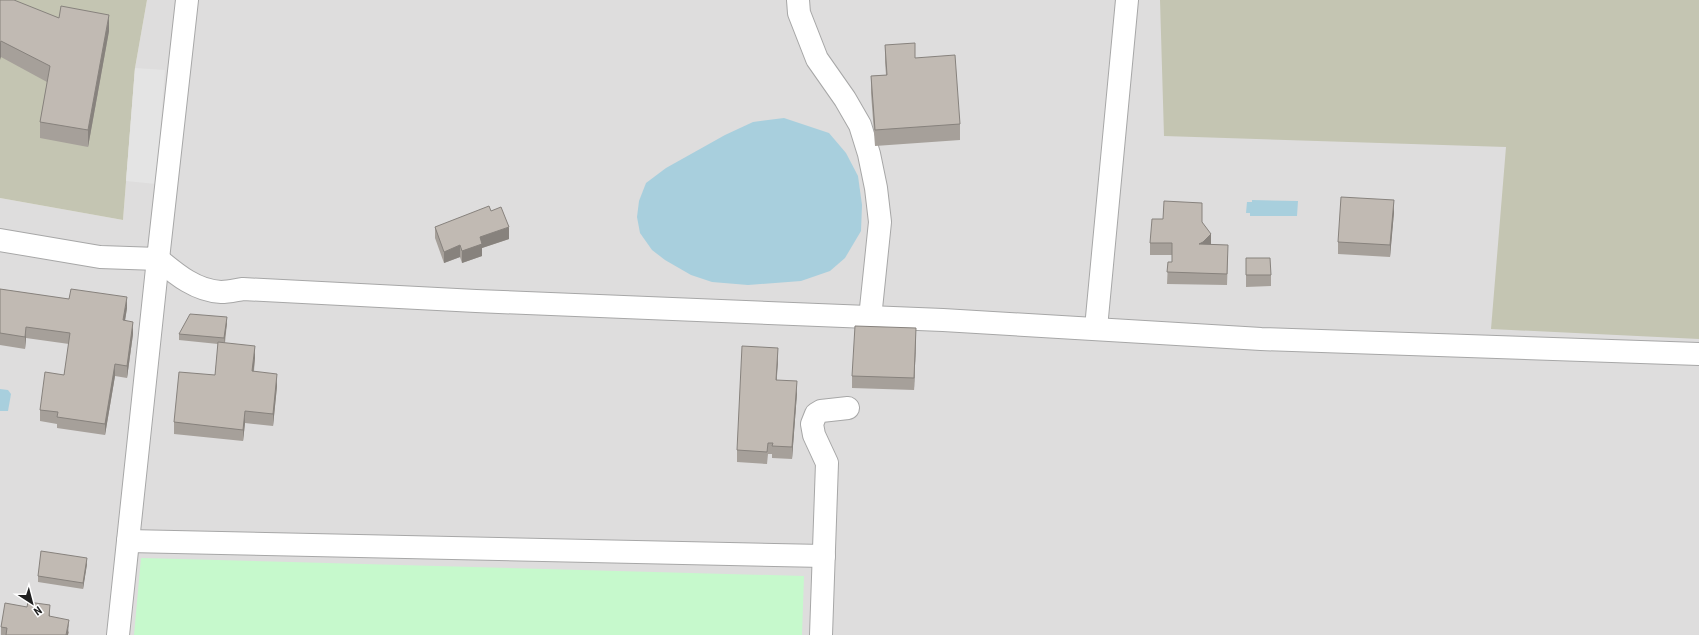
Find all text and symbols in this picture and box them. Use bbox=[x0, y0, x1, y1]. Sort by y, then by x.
north arrow bbox=[12, 583, 52, 623]
text: N bbox=[31, 603, 44, 618]

